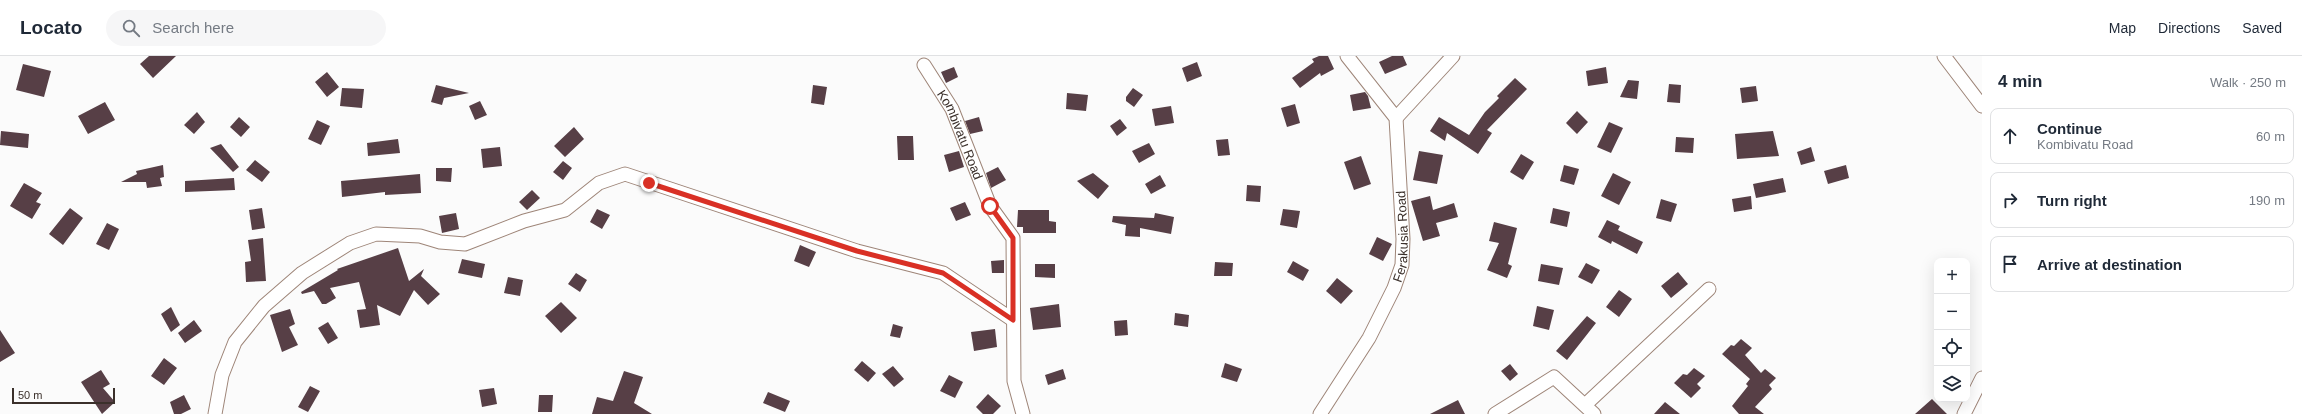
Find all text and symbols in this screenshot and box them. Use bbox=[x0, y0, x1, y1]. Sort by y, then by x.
search box bbox=[106, 10, 386, 46]
text: Locato bbox=[20, 17, 82, 38]
icon: search bbox=[120, 17, 142, 39]
text: Search here bbox=[152, 19, 234, 36]
text: Map bbox=[2109, 20, 2136, 36]
text: Directions bbox=[2158, 20, 2220, 36]
text: Saved bbox=[2242, 20, 2282, 36]
text: 4 min bbox=[1998, 72, 2042, 91]
text: Walk · 250 m bbox=[2210, 75, 2286, 90]
street label: Kombivatu Road bbox=[934, 87, 986, 182]
text: Continue bbox=[2037, 120, 2102, 137]
icon: ahead bbox=[1999, 125, 2021, 147]
text: 60 m bbox=[2256, 129, 2285, 144]
text: Kombivatu Road bbox=[2037, 137, 2133, 152]
route end bbox=[640, 174, 658, 192]
icon: right bbox=[1999, 189, 2021, 211]
street label: Ferakusia Road bbox=[1390, 190, 1411, 284]
text: Turn right bbox=[2037, 192, 2107, 209]
text: 190 m bbox=[2249, 193, 2285, 208]
route start bbox=[981, 197, 999, 215]
icon: arrive bbox=[1999, 253, 2021, 275]
text: Arrive at destination bbox=[2037, 256, 2182, 273]
map controls bbox=[1934, 258, 1970, 402]
button: + bbox=[1934, 258, 1970, 294]
button: − bbox=[1934, 294, 1970, 330]
button: locate bbox=[1934, 330, 1970, 366]
button: layers bbox=[1934, 366, 1970, 402]
scale bar bbox=[12, 386, 115, 405]
text: 50 m bbox=[18, 389, 42, 401]

